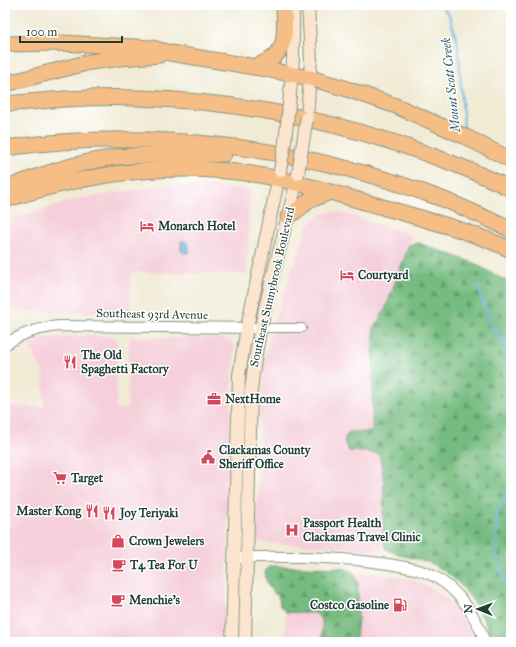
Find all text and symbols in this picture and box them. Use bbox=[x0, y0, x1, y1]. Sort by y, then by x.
scale bar bbox=[20, 18, 122, 44]
text: 100 m bbox=[26, 25, 57, 39]
water label: Mount Scott Creek bbox=[438, 37, 464, 135]
street label: Southeast Sunnybrook Boulevard bbox=[247, 206, 297, 368]
hotel icon: Monarch Hotel bbox=[139, 218, 155, 234]
place label: Monarch Hotel bbox=[158, 219, 236, 233]
hotel icon: Courtyard bbox=[339, 267, 355, 283]
place label: Courtyard bbox=[358, 268, 410, 283]
street label: Southeast 93rd Avenue bbox=[96, 306, 208, 322]
place label: The Old Spaghetti Factory bbox=[80, 348, 170, 377]
restaurant icon: The Old Spaghetti Factory bbox=[62, 354, 78, 370]
office icon: NextHome bbox=[206, 391, 222, 407]
place label: NextHome bbox=[225, 392, 281, 406]
place label: Clackamas County Sheriff Office bbox=[219, 443, 312, 471]
public building icon: Clackamas County Sheriff Office bbox=[200, 449, 216, 465]
supermarket icon: Target bbox=[52, 470, 68, 486]
place label: Target bbox=[70, 471, 104, 486]
restaurant icon: Master Kong bbox=[84, 503, 100, 519]
place label: Master Kong bbox=[16, 504, 81, 519]
restaurant icon: Joy Teriyaki bbox=[101, 505, 117, 521]
place label: Joy Teriyaki bbox=[118, 506, 179, 521]
place label: Passport Health Clackamas Travel Clinic bbox=[303, 516, 421, 544]
hospital icon: Passport Health Clackamas Travel Clinic bbox=[284, 522, 300, 538]
shop icon: Crown Jewelers bbox=[110, 533, 126, 549]
place label: Crown Jewelers bbox=[129, 534, 205, 549]
cafe icon: T4 Tea For U bbox=[111, 557, 127, 573]
place label: T4 Tea For U bbox=[129, 558, 198, 573]
north arrow bbox=[458, 589, 498, 629]
cafe icon: Menchie's bbox=[110, 592, 126, 608]
place label: Menchie's bbox=[129, 593, 181, 607]
fuel station icon: Costco Gasoline bbox=[392, 597, 408, 613]
place label: Costco Gasoline bbox=[310, 598, 389, 612]
text: N bbox=[462, 603, 475, 614]

